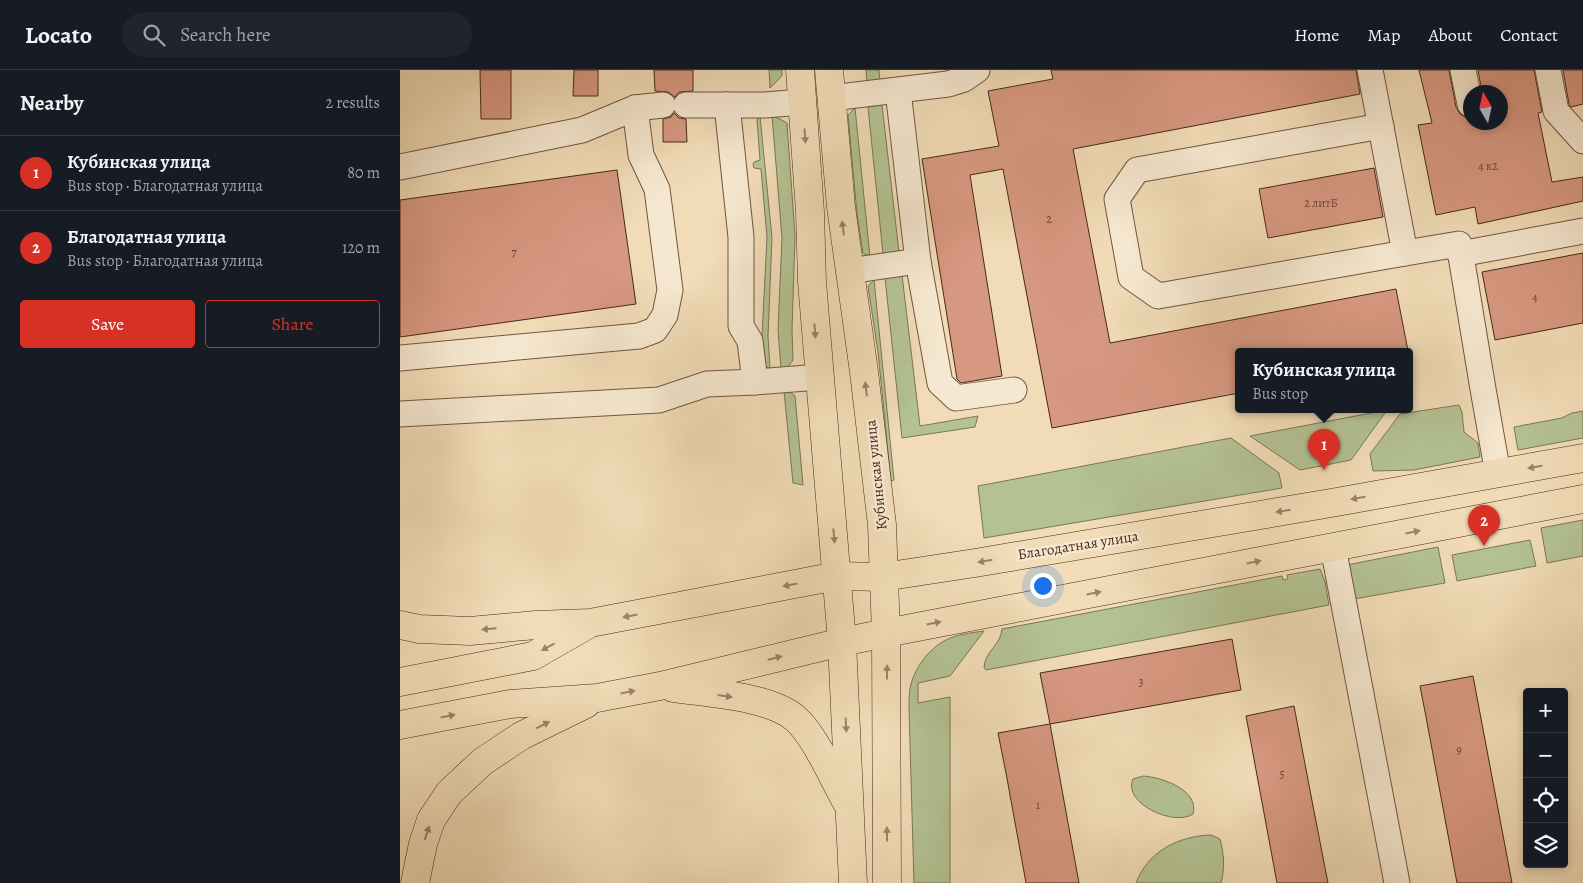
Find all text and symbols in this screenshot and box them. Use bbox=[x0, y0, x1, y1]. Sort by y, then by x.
search box bbox=[122, 12, 472, 57]
text: Locato bbox=[25, 19, 92, 51]
icon: search bbox=[140, 21, 168, 49]
text: Search here bbox=[180, 22, 271, 48]
text: Home bbox=[1294, 23, 1339, 47]
text: Map bbox=[1367, 23, 1400, 47]
text: About bbox=[1428, 23, 1472, 47]
text: Contact bbox=[1500, 23, 1558, 47]
north arrow bbox=[1463, 85, 1508, 130]
text: Nearby bbox=[20, 89, 83, 117]
text: 2 results bbox=[325, 92, 380, 114]
one-way arrow bbox=[801, 128, 809, 144]
text: Кубинская улица bbox=[67, 149, 211, 175]
house number: 4 к2 bbox=[1478, 158, 1498, 174]
text: 1 bbox=[33, 162, 39, 184]
text: 80 m bbox=[347, 162, 380, 184]
text: Bus stop · Благодатная улица bbox=[67, 175, 263, 197]
house number: 2 литБ bbox=[1304, 195, 1338, 211]
house number: 2 bbox=[1046, 211, 1052, 227]
one-way arrow bbox=[839, 220, 847, 236]
text: Благодатная улица bbox=[67, 224, 226, 250]
text: 2 bbox=[32, 237, 40, 259]
text: 120 m bbox=[342, 237, 380, 259]
house number: 7 bbox=[511, 244, 517, 260]
text: Bus stop · Благодатная улица bbox=[67, 250, 263, 272]
house number: 4 bbox=[1532, 289, 1538, 305]
button: Save bbox=[20, 300, 195, 348]
button: Share bbox=[205, 300, 380, 348]
one-way arrow bbox=[812, 323, 820, 339]
popup bbox=[1235, 348, 1413, 413]
text: Кубинская улица bbox=[1252, 357, 1396, 383]
one-way arrow bbox=[862, 381, 870, 397]
text: Bus stop bbox=[1252, 383, 1308, 405]
street label: Кубинская улица bbox=[860, 419, 892, 531]
pin: 1 bbox=[1308, 429, 1340, 470]
one-way arrow bbox=[1527, 464, 1543, 472]
one-way arrow bbox=[1349, 495, 1365, 503]
pin: 2 bbox=[1468, 505, 1500, 546]
one-way arrow bbox=[1275, 507, 1291, 515]
street label: Благодатная улица bbox=[1016, 526, 1140, 564]
one-way arrow bbox=[1406, 527, 1422, 535]
one-way arrow bbox=[830, 529, 838, 545]
one-way arrow bbox=[976, 558, 992, 566]
one-way arrow bbox=[1246, 558, 1262, 566]
your location bbox=[1030, 573, 1056, 599]
one-way arrow bbox=[782, 581, 797, 589]
one-way arrow bbox=[1086, 588, 1102, 596]
one-way arrow bbox=[622, 612, 638, 620]
one-way arrow bbox=[927, 619, 943, 627]
one-way arrow bbox=[481, 626, 497, 634]
one-way arrow bbox=[540, 643, 555, 651]
one-way arrow bbox=[767, 654, 782, 662]
one-way arrow bbox=[883, 664, 891, 680]
house number: 3 bbox=[1139, 674, 1144, 690]
one-way arrow bbox=[620, 688, 636, 696]
map controls bbox=[1523, 688, 1568, 868]
button: + bbox=[1523, 688, 1568, 733]
one-way arrow bbox=[717, 692, 733, 700]
one-way arrow bbox=[440, 712, 455, 720]
one-way arrow bbox=[842, 718, 850, 734]
one-way arrow bbox=[536, 721, 550, 729]
button: − bbox=[1523, 733, 1568, 778]
house number: 9 bbox=[1456, 742, 1462, 758]
house number: 5 bbox=[1279, 766, 1285, 782]
button: locate bbox=[1523, 778, 1568, 823]
house number: 1 bbox=[1036, 797, 1040, 813]
button: layers bbox=[1523, 823, 1568, 868]
one-way arrow bbox=[423, 825, 431, 840]
one-way arrow bbox=[883, 826, 891, 842]

